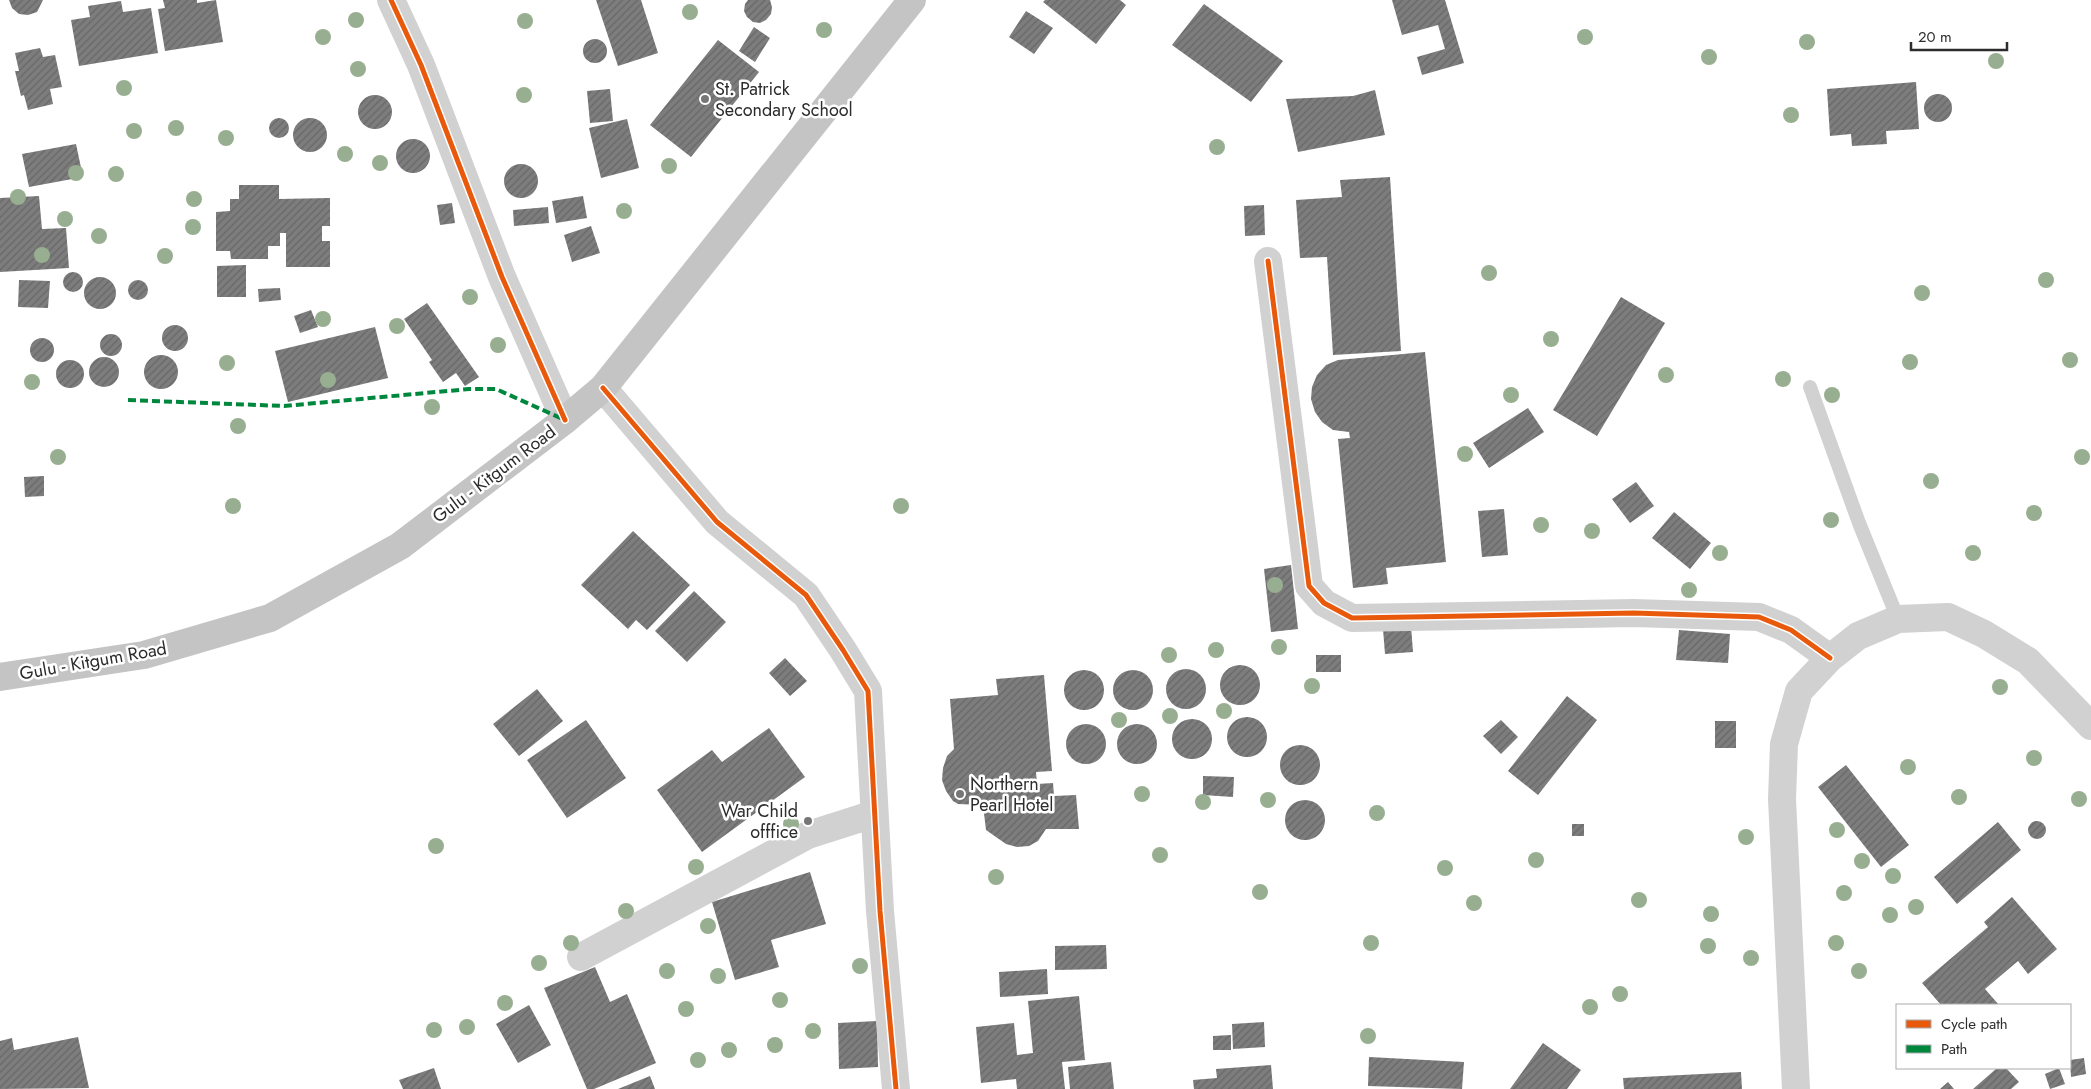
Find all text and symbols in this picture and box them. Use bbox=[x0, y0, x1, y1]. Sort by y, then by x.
scale bar bbox=[1911, 20, 2007, 52]
text: 20 m bbox=[1918, 26, 1952, 48]
place label: St. Patrick Secondary School bbox=[715, 76, 853, 123]
marker: St. Patrick Secondary School bbox=[699, 93, 711, 105]
street label: Gulu - Kitgum Road bbox=[427, 419, 561, 529]
street label: Gulu - Kitgum Road bbox=[18, 635, 168, 687]
place label: Northern Pearl Hotel bbox=[970, 771, 1053, 818]
marker: Northern Pearl Hotel bbox=[954, 788, 966, 800]
place label: War Child offfice bbox=[721, 798, 798, 845]
marker: War Child offfice bbox=[802, 815, 814, 827]
legend bbox=[1896, 1004, 2071, 1069]
text: Cycle path bbox=[1941, 1013, 2008, 1035]
text: Path bbox=[1941, 1038, 1967, 1060]

